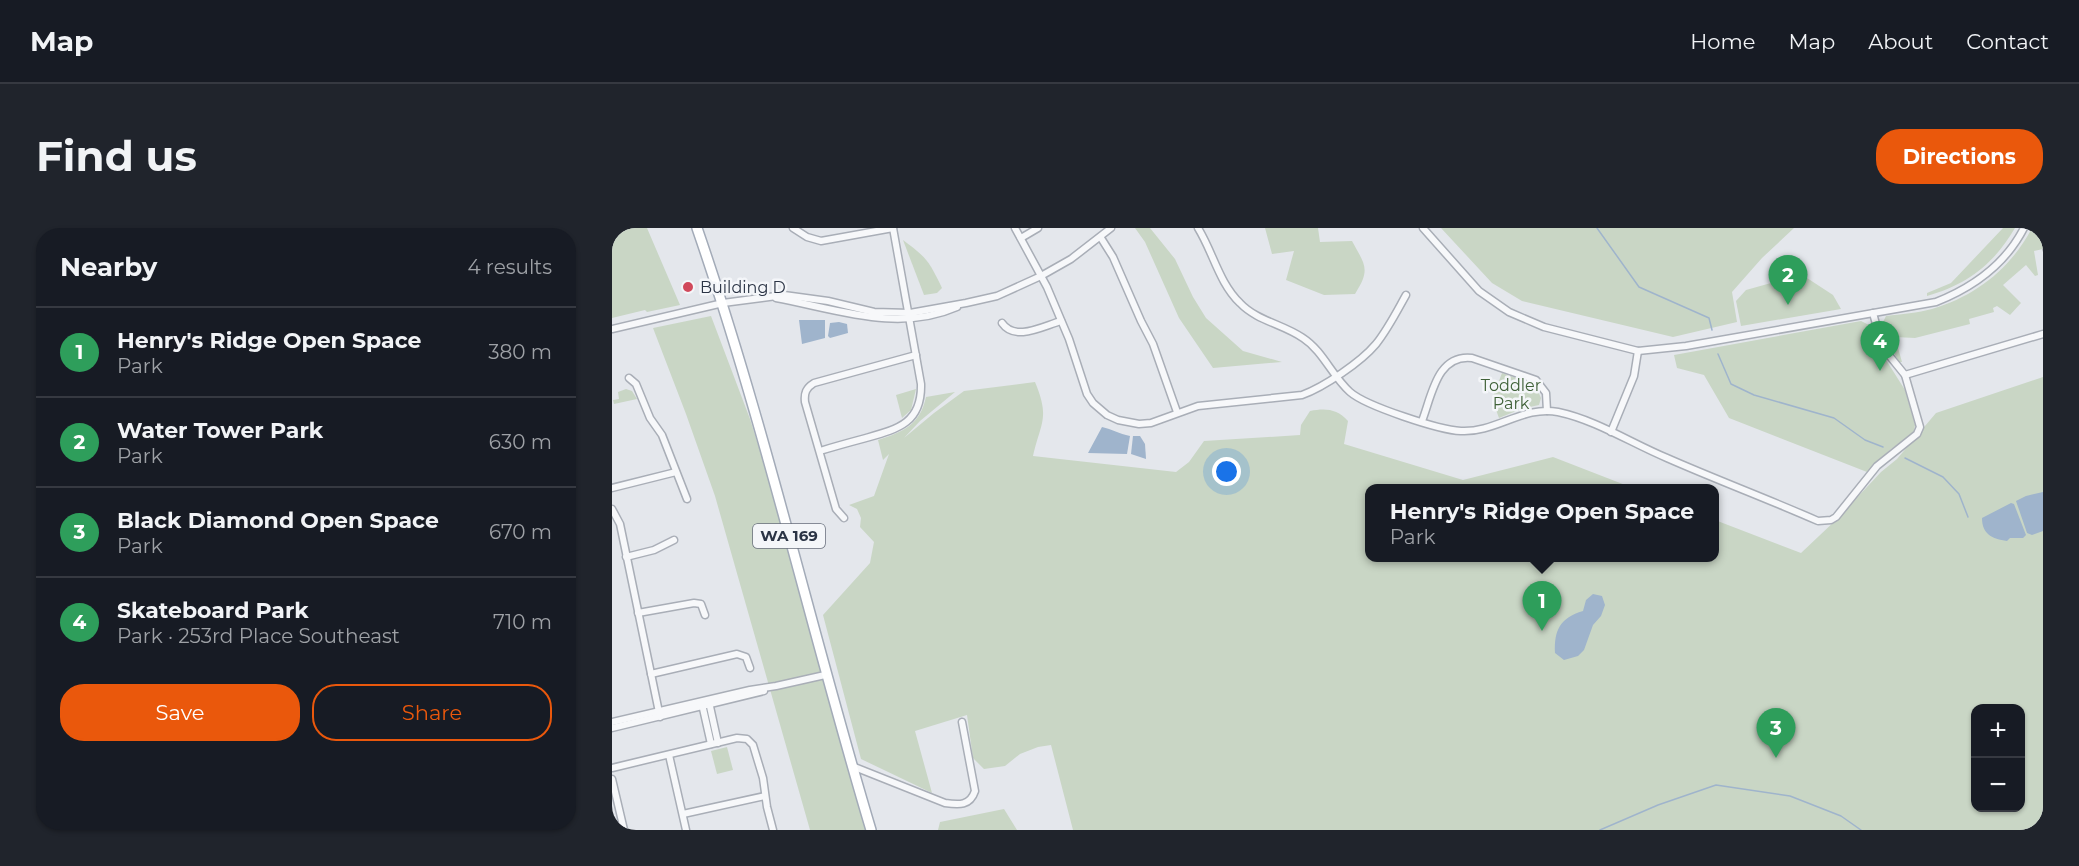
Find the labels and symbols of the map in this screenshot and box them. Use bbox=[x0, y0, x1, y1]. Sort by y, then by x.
pin: 2 bbox=[1768, 256, 1808, 305]
place label: Building D bbox=[700, 278, 786, 297]
marker: Building D bbox=[681, 280, 695, 294]
pin: 4 bbox=[1860, 322, 1900, 371]
park label: Toddler Park bbox=[1481, 376, 1541, 413]
your location bbox=[1212, 457, 1241, 486]
road number: WA 169 bbox=[753, 524, 825, 548]
pin: 1 bbox=[1522, 582, 1562, 631]
pin: 3 bbox=[1756, 708, 1796, 758]

